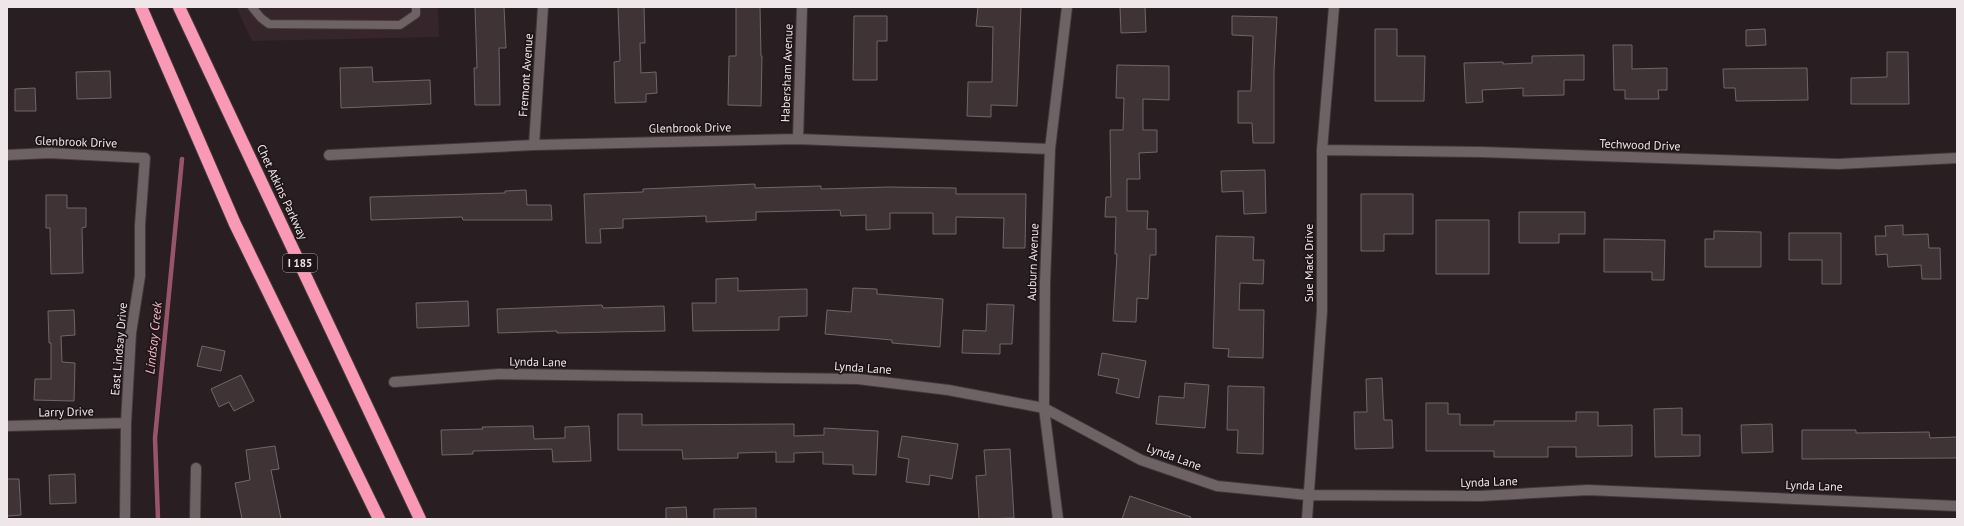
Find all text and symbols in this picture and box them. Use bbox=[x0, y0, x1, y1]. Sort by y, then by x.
street label: Habersham Avenue bbox=[777, 24, 796, 122]
street label: Fremont Avenue bbox=[515, 33, 536, 117]
street label: Glenbrook Drive bbox=[649, 119, 731, 136]
street label: Glenbrook Drive bbox=[35, 133, 117, 150]
street label: Techwood Drive bbox=[1599, 136, 1681, 153]
street label: Chet Atkins Parkway bbox=[254, 142, 311, 242]
street label: Auburn Avenue bbox=[1024, 223, 1041, 301]
street label: Sue Mack Drive bbox=[1301, 224, 1316, 302]
road number: I 185 bbox=[283, 254, 317, 272]
water label: Lindsay Creek bbox=[141, 300, 166, 375]
street label: East Lindsay Drive bbox=[107, 302, 130, 396]
street label: Lynda Lane bbox=[509, 354, 567, 369]
street label: Lynda Lane bbox=[834, 358, 892, 377]
street label: Larry Drive bbox=[38, 404, 94, 419]
street label: Lynda Lane bbox=[1145, 440, 1204, 473]
street label: Lynda Lane bbox=[1460, 473, 1518, 490]
street label: Lynda Lane bbox=[1785, 477, 1843, 494]

